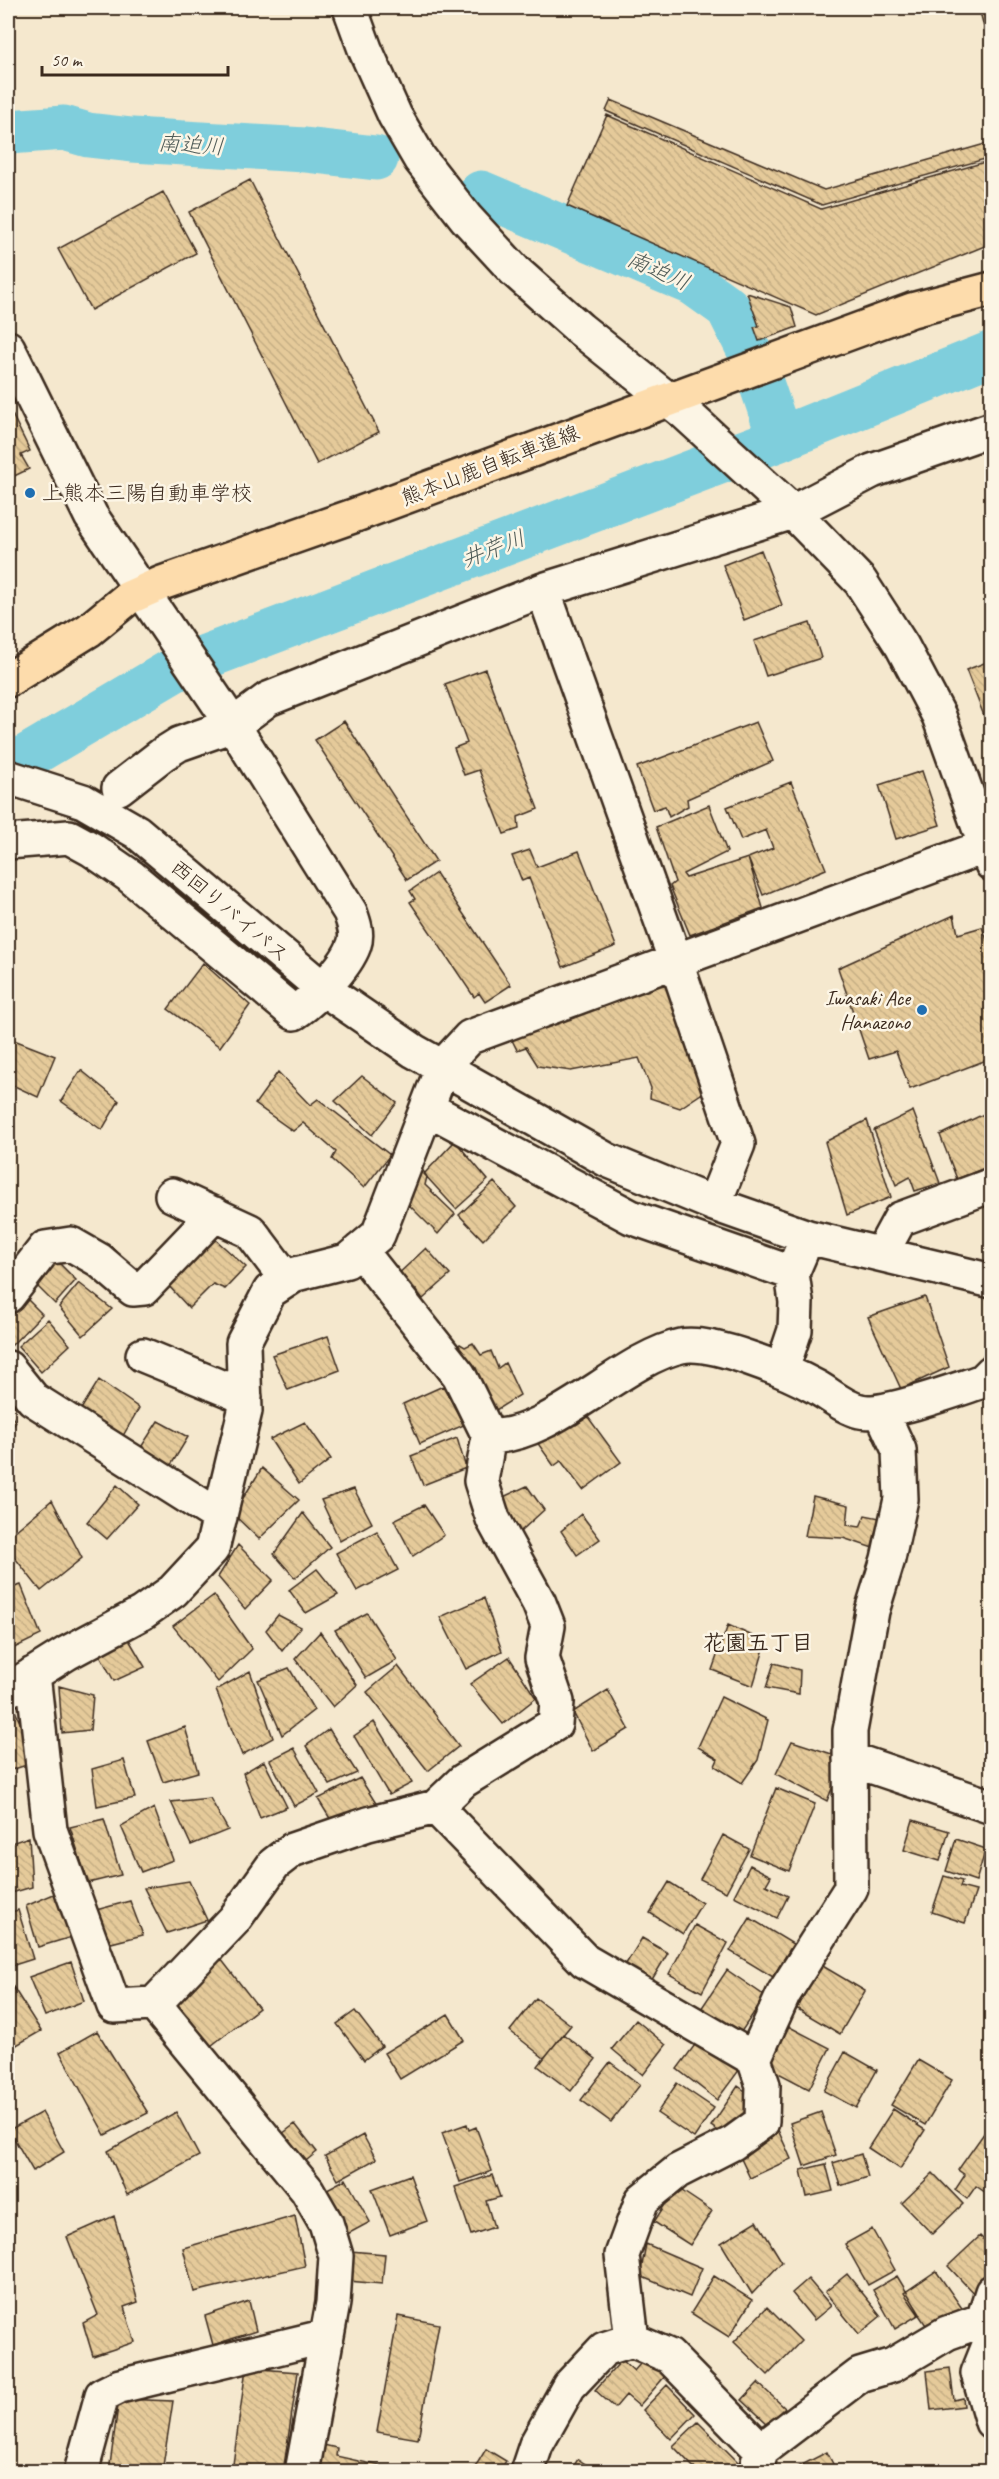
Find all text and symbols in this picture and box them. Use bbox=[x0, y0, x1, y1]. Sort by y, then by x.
scale bar bbox=[42, 39, 228, 77]
text: 50 m bbox=[51, 49, 84, 71]
water label: 南迫川 bbox=[157, 129, 225, 161]
water label: 南迫川 bbox=[623, 245, 694, 297]
street label: 熊本山鹿自転車道線 bbox=[397, 419, 583, 511]
place label: 上熊本三陽自動車学校 bbox=[42, 480, 252, 506]
marker: 上熊本三陽自動車学校 bbox=[23, 486, 37, 500]
water label: 井芹川 bbox=[458, 524, 529, 574]
street label: 西回りバイパス bbox=[165, 854, 295, 968]
place label: Iwasaki Ace Hanazono bbox=[825, 985, 912, 1035]
marker: Iwasaki Ace Hanazono bbox=[915, 1003, 929, 1017]
district label: 花園五丁目 bbox=[703, 1629, 813, 1657]

